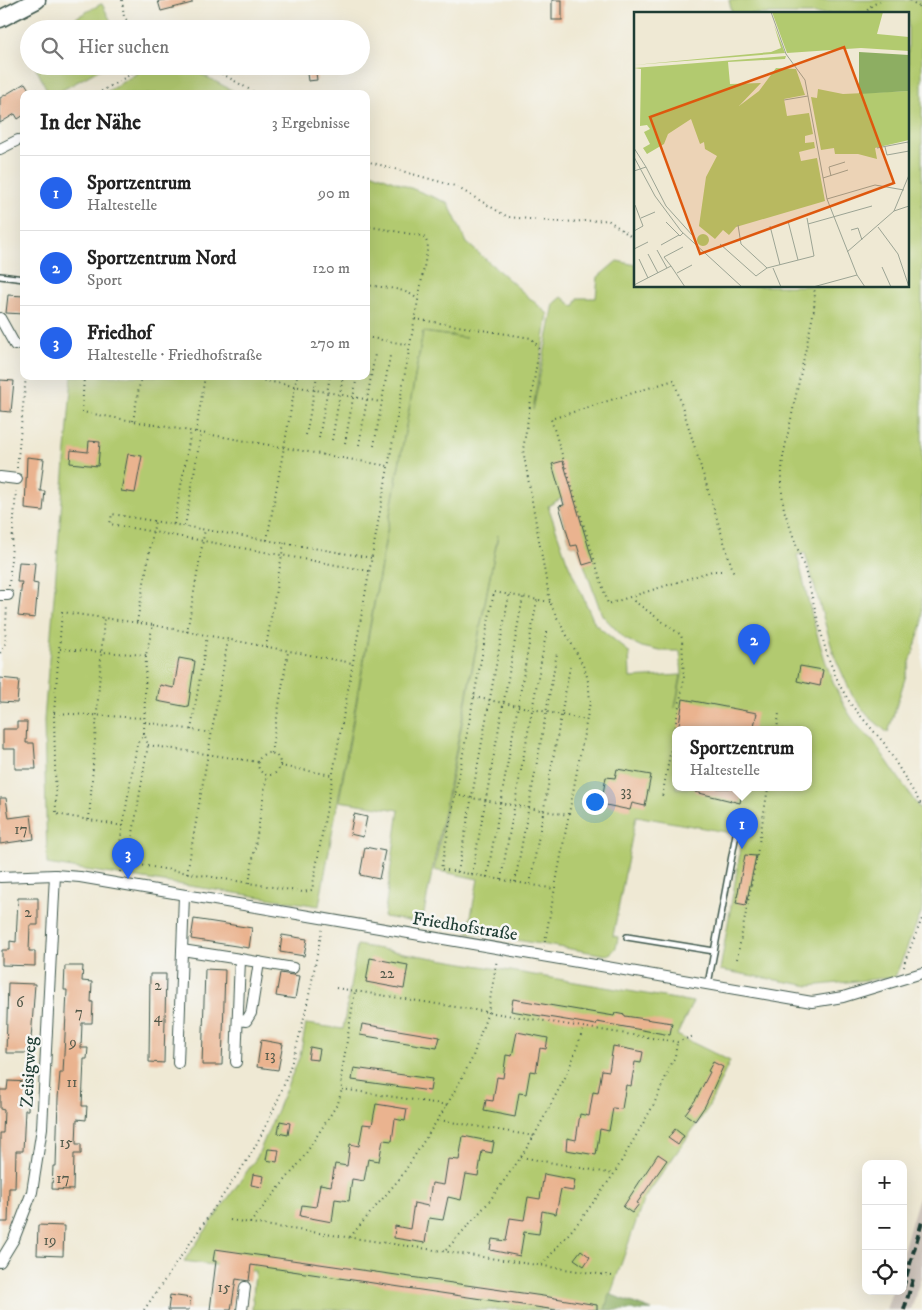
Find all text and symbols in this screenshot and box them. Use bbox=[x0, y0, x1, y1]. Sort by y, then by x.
inset map bbox=[634, 12, 910, 288]
search box bbox=[20, 20, 370, 75]
icon: search bbox=[38, 34, 66, 62]
text: Hier suchen bbox=[78, 36, 169, 59]
text: In der Nähe bbox=[40, 110, 141, 136]
text: 3 Ergebnisse bbox=[272, 113, 350, 133]
text: Sportzentrum bbox=[87, 172, 191, 195]
text: 1 bbox=[53, 183, 59, 203]
text: 90 m bbox=[318, 183, 350, 203]
text: Haltestelle bbox=[87, 195, 157, 215]
text: Sportzentrum Nord bbox=[87, 247, 236, 270]
text: 2 bbox=[52, 258, 60, 278]
text: 120 m bbox=[312, 258, 350, 278]
text: Sport bbox=[87, 270, 122, 290]
text: Friedhof bbox=[87, 322, 152, 345]
text: 3 bbox=[53, 333, 59, 353]
text: 270 m bbox=[310, 333, 350, 353]
text: Haltestelle · Friedhofstraße bbox=[87, 345, 262, 365]
pin: 2 bbox=[738, 624, 770, 665]
popup bbox=[672, 726, 812, 791]
text: Sportzentrum bbox=[690, 737, 794, 760]
text: Haltestelle bbox=[690, 760, 760, 780]
house number: 33 bbox=[620, 782, 632, 801]
your location bbox=[582, 789, 608, 815]
pin: 1 bbox=[726, 808, 758, 849]
house number: 17 bbox=[14, 820, 28, 839]
pin: 3 bbox=[112, 838, 144, 879]
house number: 2 bbox=[24, 903, 32, 922]
street label: Friedhofstraße bbox=[411, 908, 519, 946]
house number: 22 bbox=[380, 964, 395, 983]
house number: 2 bbox=[154, 976, 162, 995]
house number: 6 bbox=[16, 993, 25, 1012]
house number: 7 bbox=[75, 1003, 83, 1022]
house number: 4 bbox=[154, 1008, 163, 1027]
house number: 9 bbox=[68, 1033, 77, 1052]
street label: Zeisigweg bbox=[16, 1036, 42, 1108]
house number: 13 bbox=[264, 1046, 276, 1065]
house number: 11 bbox=[66, 1073, 78, 1092]
house number: 15 bbox=[60, 1133, 73, 1152]
map controls bbox=[862, 1160, 907, 1295]
button: + bbox=[862, 1160, 907, 1205]
house number: 17 bbox=[56, 1169, 70, 1188]
button: − bbox=[862, 1205, 907, 1250]
house number: 19 bbox=[44, 1231, 56, 1250]
button: locate bbox=[862, 1250, 907, 1295]
house number: 15 bbox=[218, 1278, 231, 1297]

